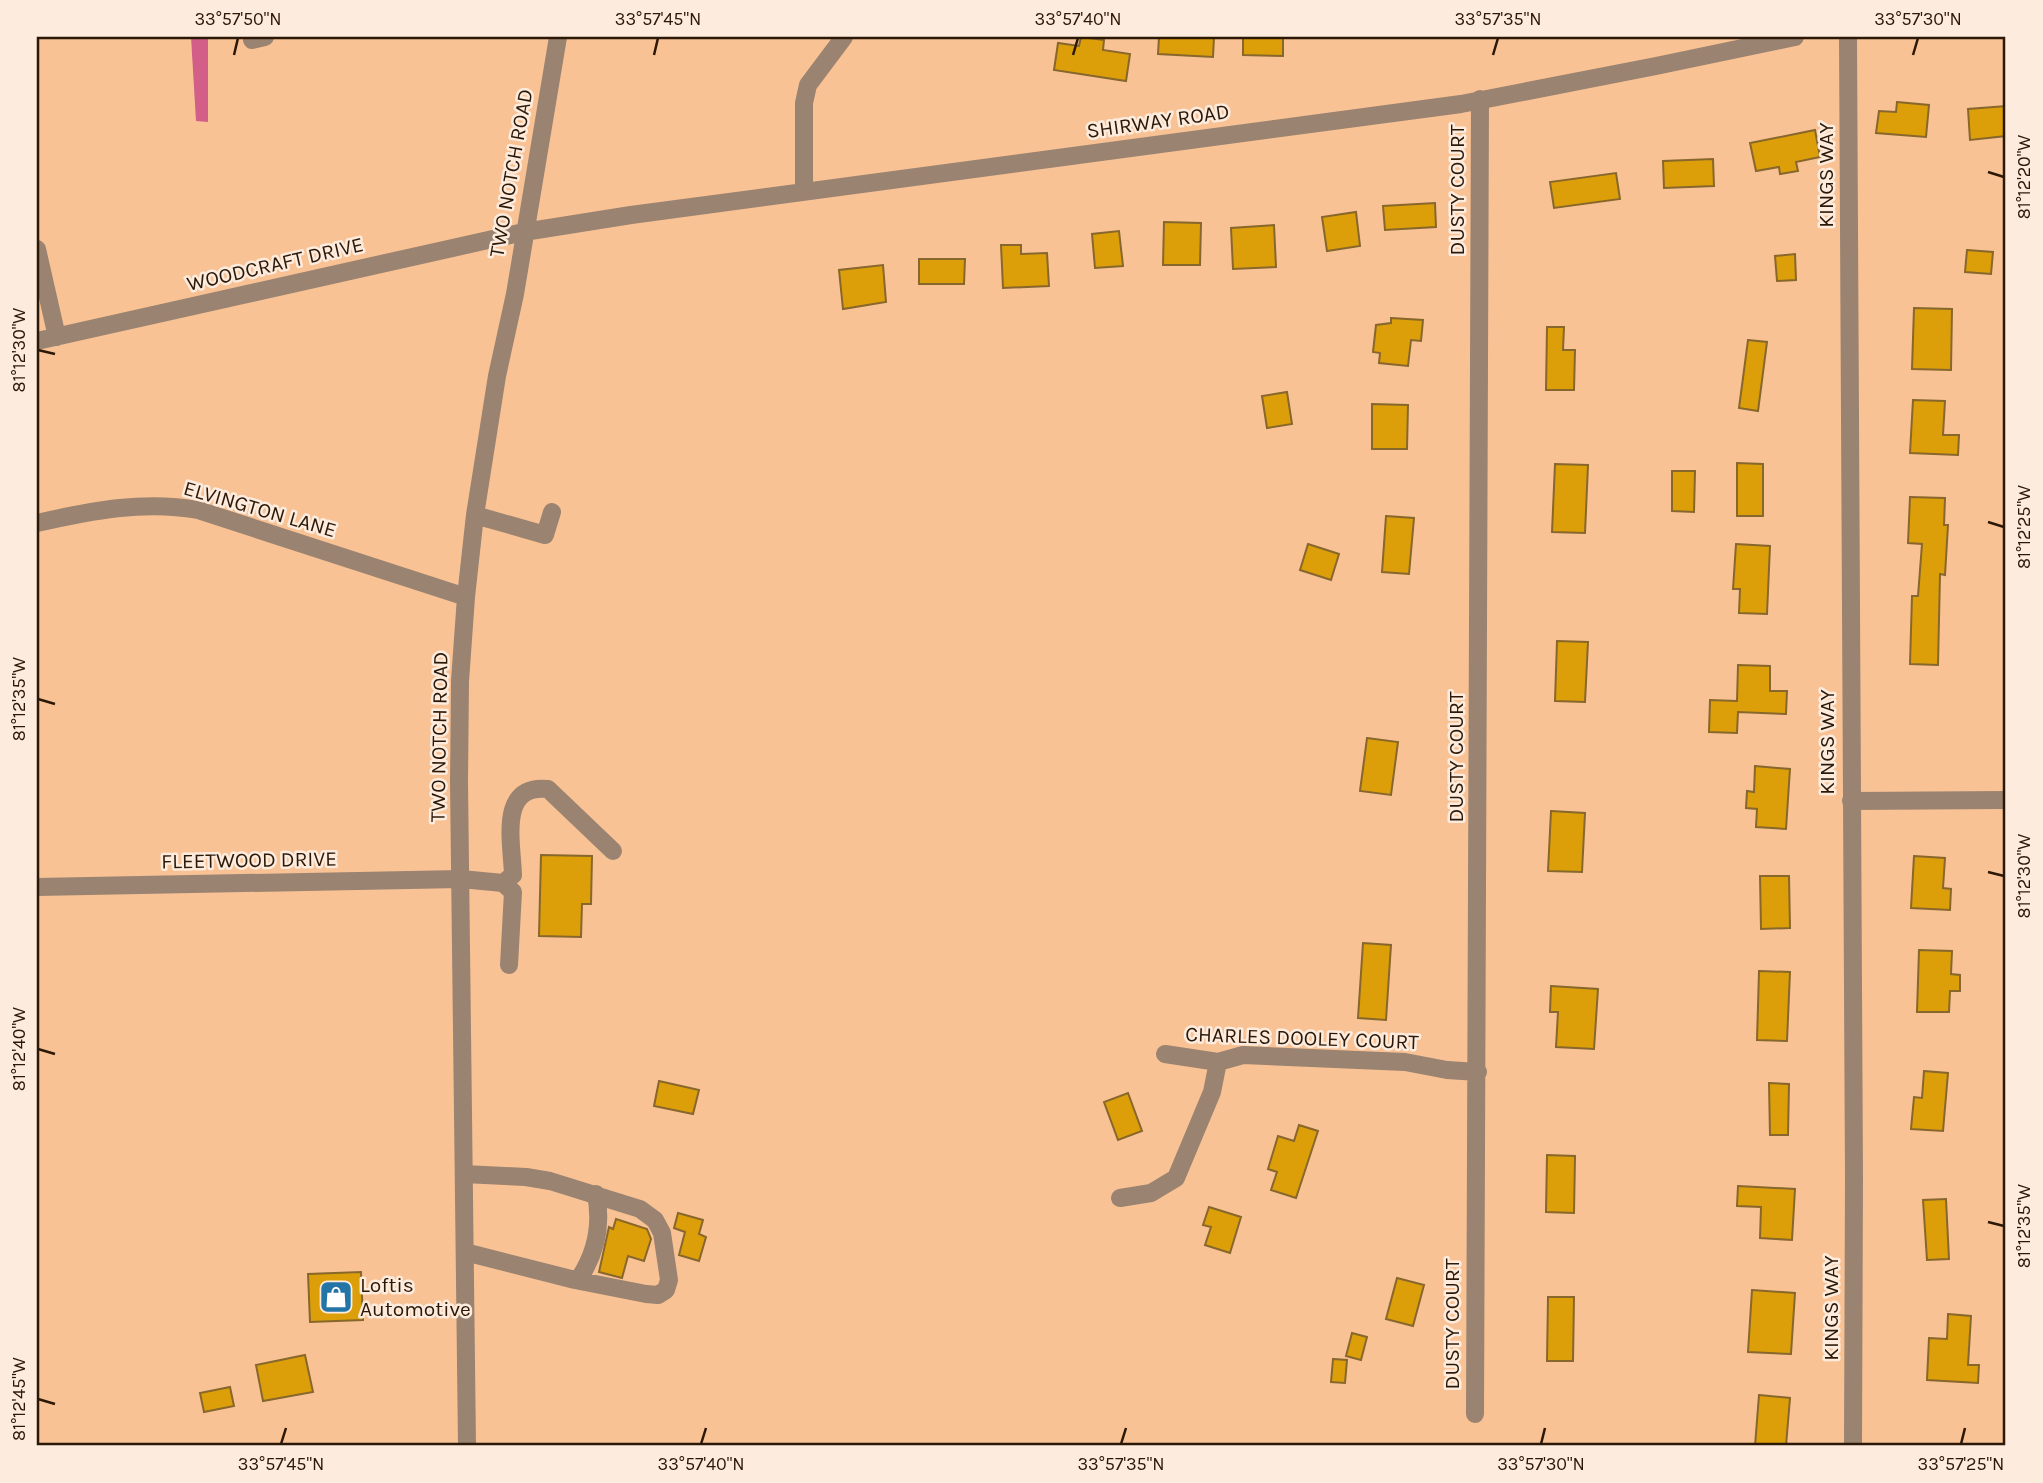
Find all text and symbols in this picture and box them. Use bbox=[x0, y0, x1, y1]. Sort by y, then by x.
text: 33°57'50"N bbox=[194, 8, 282, 30]
text: 33°57'45"N bbox=[615, 8, 701, 30]
text: 33°57'40"N bbox=[1035, 8, 1121, 30]
text: 33°57'35"N bbox=[1454, 8, 1542, 30]
text: 33°57'30"N bbox=[1874, 8, 1962, 30]
street label: TWO NOTCH ROAD bbox=[484, 87, 538, 259]
street label: SHIRWAY ROAD bbox=[1085, 99, 1231, 143]
street label: KINGS WAY bbox=[1814, 122, 1838, 228]
street label: DUSTY COURT bbox=[1445, 124, 1469, 255]
text: 81°12'20"W bbox=[2013, 135, 2035, 219]
street label: WOODCRAFT DRIVE bbox=[184, 232, 366, 296]
text: 81°12'30"W bbox=[8, 308, 30, 392]
street label: ELVINGTON LANE bbox=[181, 476, 339, 542]
text: 81°12'25"W bbox=[2013, 485, 2035, 569]
street label: TWO NOTCH ROAD bbox=[426, 652, 452, 822]
text: 81°12'35"W bbox=[8, 657, 30, 741]
street label: KINGS WAY bbox=[1815, 689, 1839, 795]
street label: DUSTY COURT bbox=[1444, 691, 1468, 822]
text: 81°12'30"W bbox=[2013, 834, 2035, 918]
street label: FLEETWOOD DRIVE bbox=[161, 846, 337, 874]
text: 81°12'40"W bbox=[8, 1007, 30, 1091]
street label: CHARLES DOOLEY COURT bbox=[1185, 1022, 1420, 1054]
text: 81°12'35"W bbox=[2013, 1184, 2035, 1268]
street label: KINGS WAY bbox=[1819, 1255, 1843, 1361]
street label: DUSTY COURT bbox=[1440, 1258, 1464, 1389]
place label: Loftis Automotive bbox=[360, 1273, 471, 1321]
shop icon: Loftis Automotive bbox=[317, 1278, 355, 1316]
text: 81°12'45"W bbox=[8, 1357, 30, 1441]
text: 33°57'45"N bbox=[238, 1453, 324, 1475]
text: 33°57'40"N bbox=[658, 1453, 744, 1475]
text: 33°57'35"N bbox=[1077, 1453, 1165, 1475]
text: 33°57'30"N bbox=[1497, 1453, 1585, 1475]
text: 33°57'25"N bbox=[1918, 1453, 2004, 1475]

